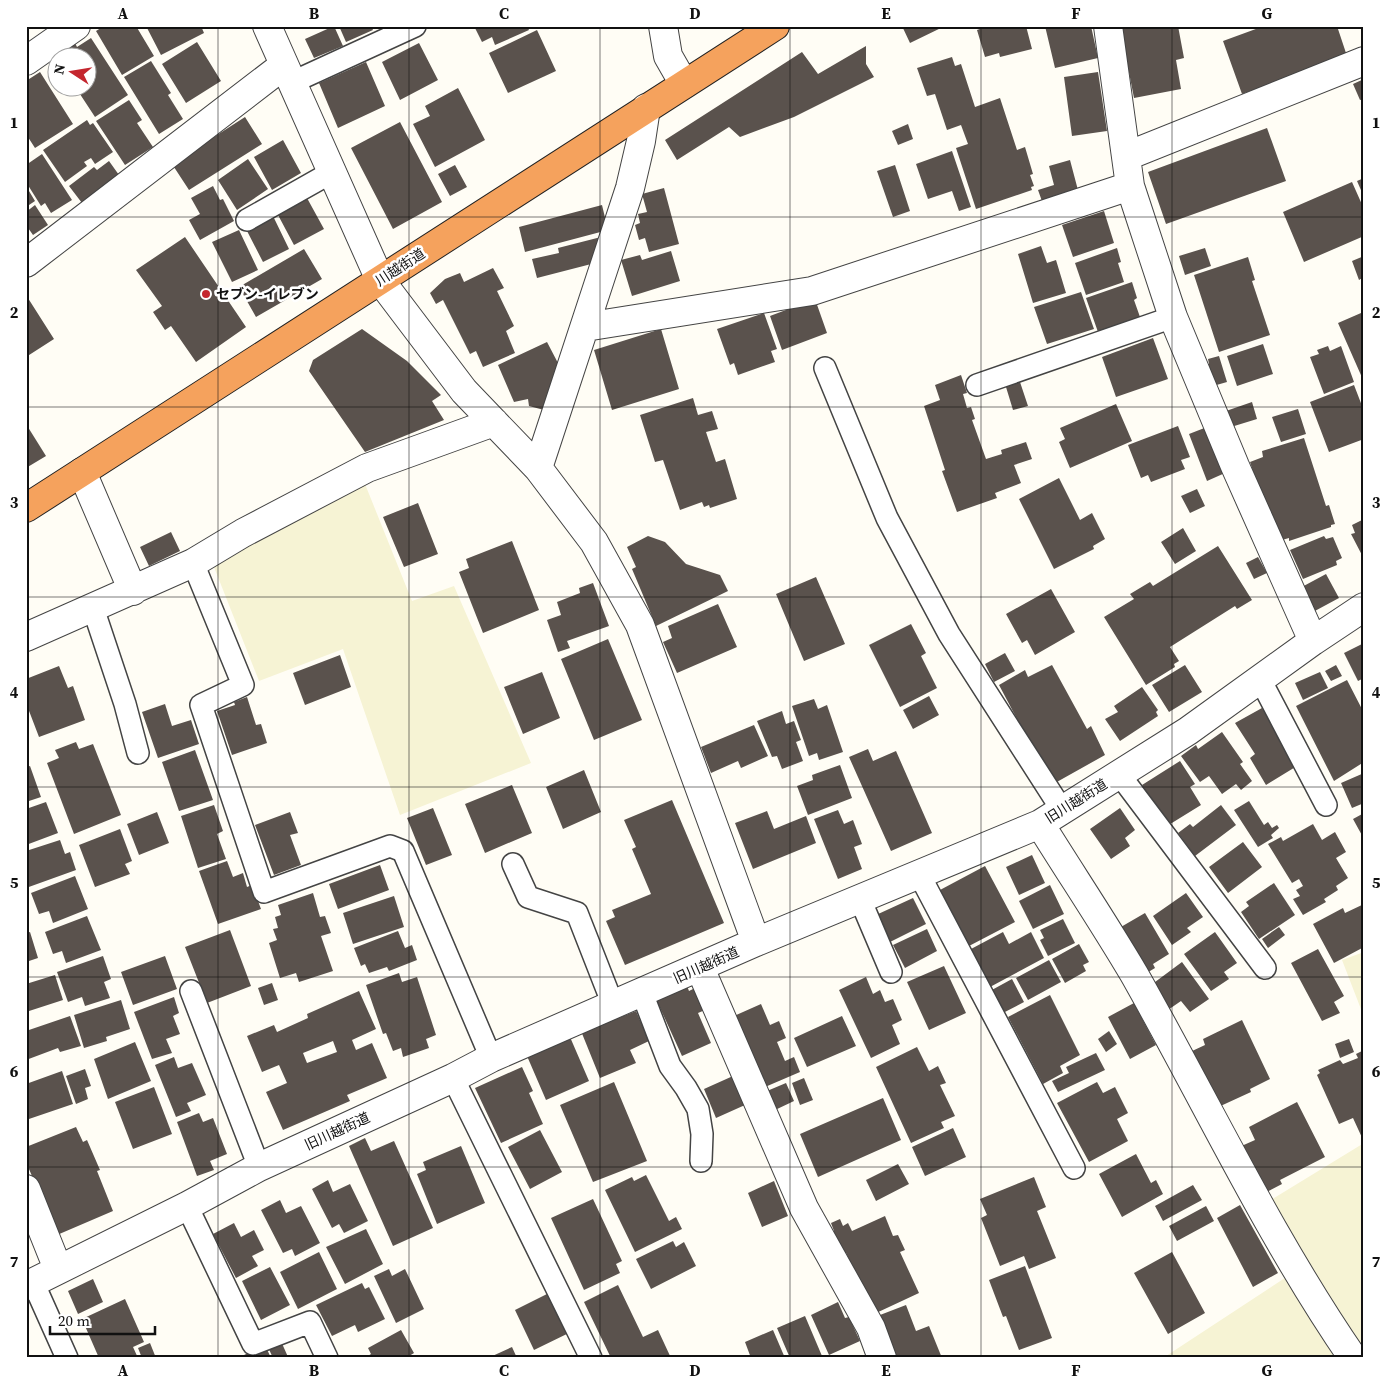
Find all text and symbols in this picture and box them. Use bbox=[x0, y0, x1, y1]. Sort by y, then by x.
text: A bbox=[118, 2, 129, 24]
text: B bbox=[309, 2, 320, 24]
text: C bbox=[499, 2, 509, 24]
text: D bbox=[689, 2, 701, 24]
text: E bbox=[881, 2, 891, 24]
text: F bbox=[1071, 2, 1081, 24]
text: G bbox=[1262, 2, 1273, 24]
north arrow bbox=[48, 48, 98, 98]
text: N bbox=[48, 62, 70, 76]
text: 1 bbox=[10, 111, 18, 133]
text: 1 bbox=[1372, 111, 1380, 133]
street label: 川越街道 bbox=[371, 243, 429, 291]
place label: セブン-イレブン bbox=[216, 284, 319, 304]
marker: セブン-イレブン bbox=[200, 288, 212, 300]
text: 2 bbox=[10, 301, 19, 323]
text: 2 bbox=[1372, 301, 1381, 323]
text: 3 bbox=[10, 491, 19, 513]
text: 3 bbox=[1372, 491, 1381, 513]
text: 4 bbox=[10, 681, 19, 703]
text: 4 bbox=[1372, 681, 1381, 703]
street label: 旧川越街道 bbox=[1041, 774, 1111, 828]
text: 5 bbox=[10, 871, 19, 893]
text: 5 bbox=[1372, 871, 1381, 893]
street label: 旧川越街道 bbox=[670, 942, 742, 988]
text: 6 bbox=[10, 1060, 19, 1082]
text: 6 bbox=[1372, 1060, 1381, 1082]
street label: 旧川越街道 bbox=[301, 1107, 373, 1155]
text: 7 bbox=[10, 1250, 19, 1272]
text: 7 bbox=[1372, 1250, 1381, 1272]
scale bar bbox=[50, 1304, 155, 1336]
text: 20 m bbox=[58, 1310, 90, 1331]
text: A bbox=[118, 1359, 129, 1381]
text: B bbox=[309, 1359, 320, 1381]
text: C bbox=[499, 1359, 509, 1381]
text: D bbox=[689, 1359, 701, 1381]
text: E bbox=[881, 1359, 891, 1381]
text: F bbox=[1071, 1359, 1081, 1381]
text: G bbox=[1262, 1359, 1273, 1381]

